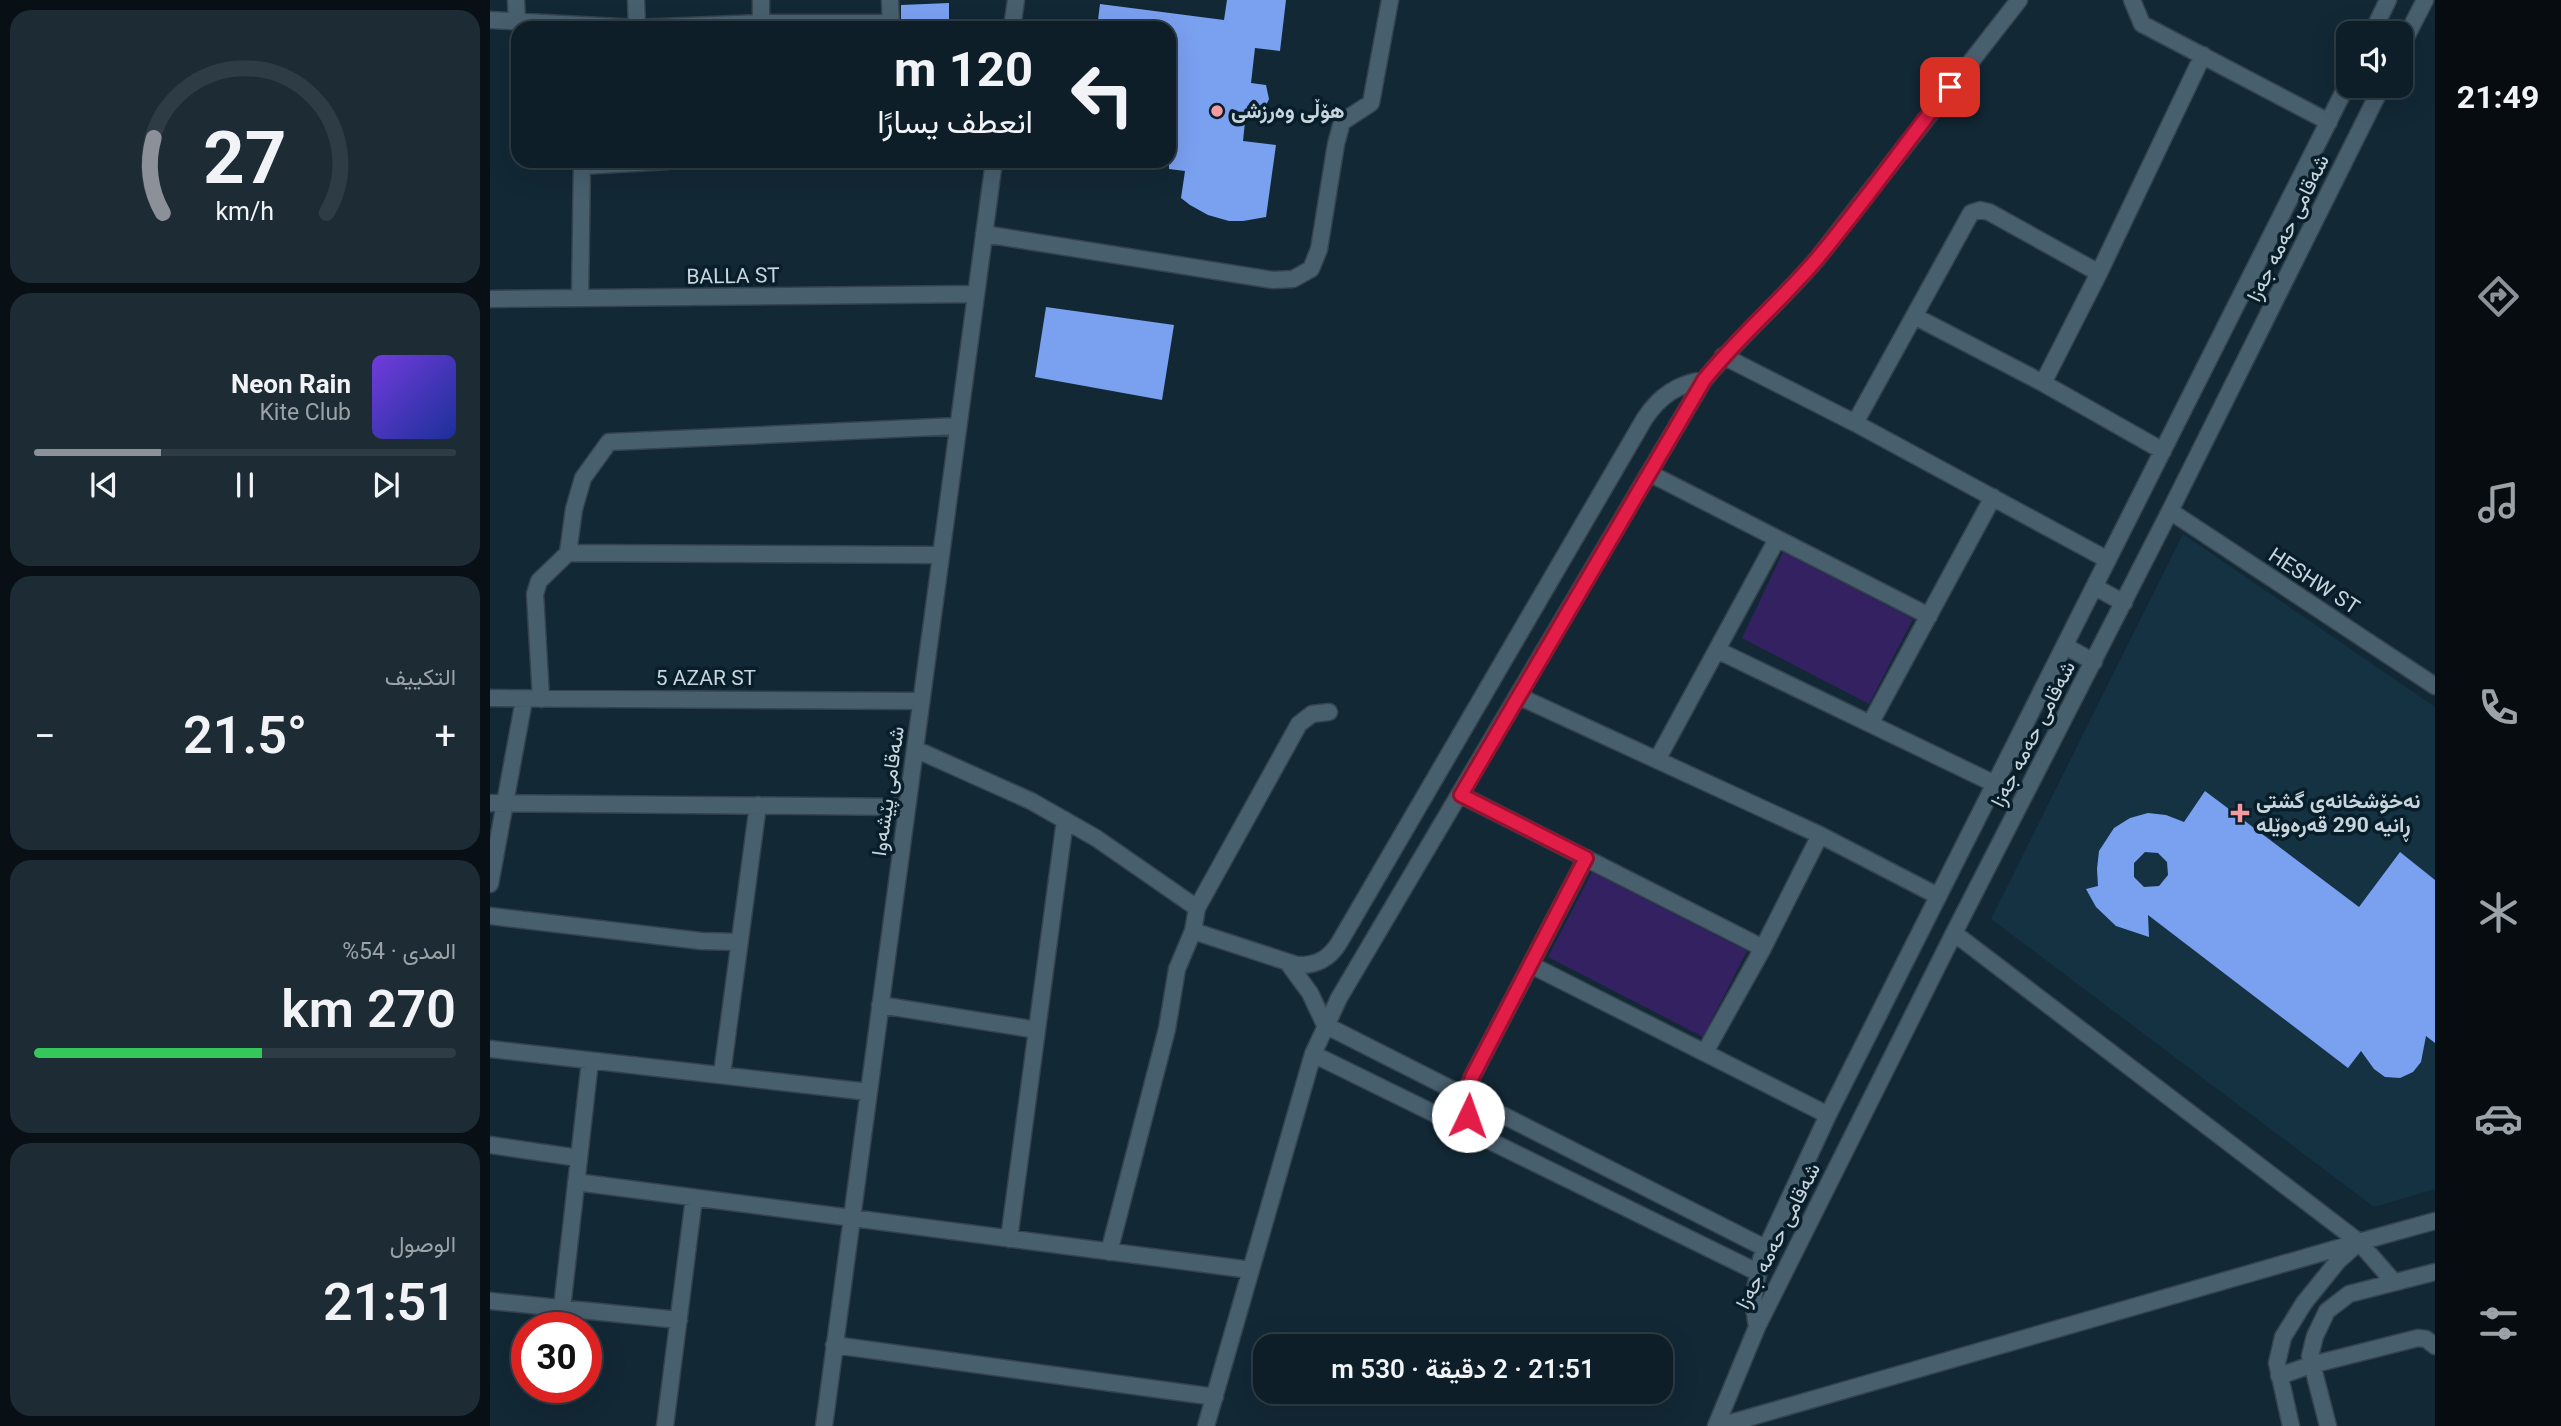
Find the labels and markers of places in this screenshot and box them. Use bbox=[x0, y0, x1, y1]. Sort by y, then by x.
pin bbox=[1920, 57, 1980, 117]
place label: هۆڵی وەرزشی bbox=[1231, 98, 1344, 124]
marker: هۆڵی وەرزشی bbox=[1209, 103, 1225, 119]
place label: نەخۆشخانەی گشتی ڕانیە 290 قەرەوێلە bbox=[2256, 789, 2420, 842]
marker: نەخۆشخانەی گشتی ڕانیە 290 قەرەوێلە bbox=[2230, 803, 2250, 823]

